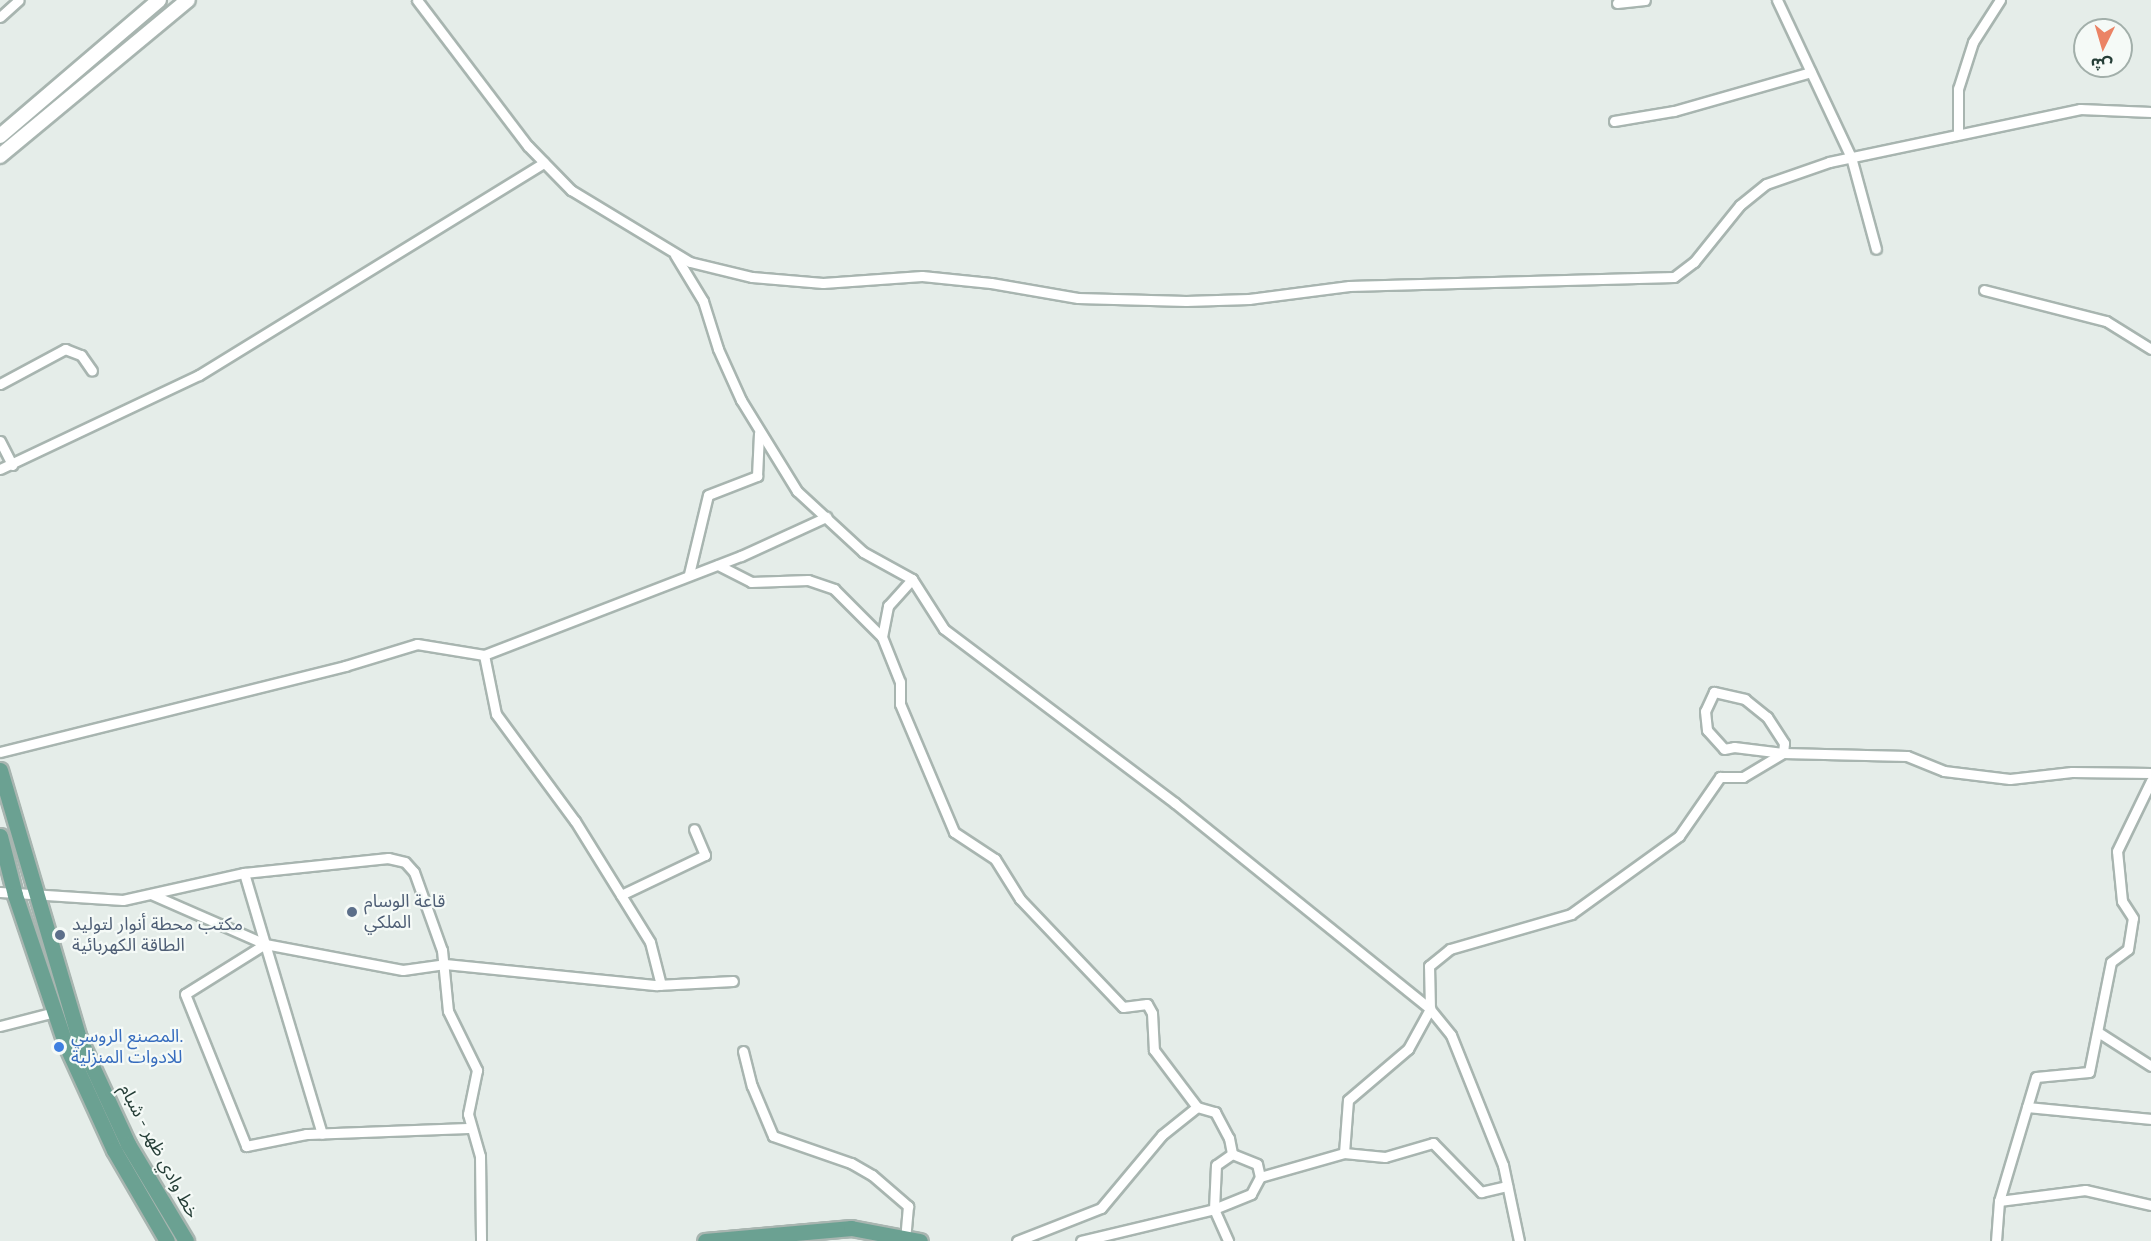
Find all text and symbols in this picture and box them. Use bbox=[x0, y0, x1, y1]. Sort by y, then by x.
north arrow bbox=[2073, 18, 2133, 78]
text: ش bbox=[2090, 54, 2113, 75]
place label: قاعة الوسام الملكي bbox=[364, 891, 445, 934]
marker: قاعة الوسام الملكي bbox=[345, 905, 359, 919]
place label: مكتب محطة أنوار لتوليد الطاقة الكهربائية bbox=[72, 914, 243, 956]
marker: مكتب محطة أنوار لتوليد الطاقة الكهربائية bbox=[53, 928, 67, 942]
place label: المصنع الروسي. للادوات المنزلية bbox=[71, 1026, 183, 1068]
marker: المصنع الروسي. للادوات المنزلية bbox=[52, 1040, 66, 1054]
street label: خط وادي ظهر - شبام bbox=[115, 1080, 203, 1222]

